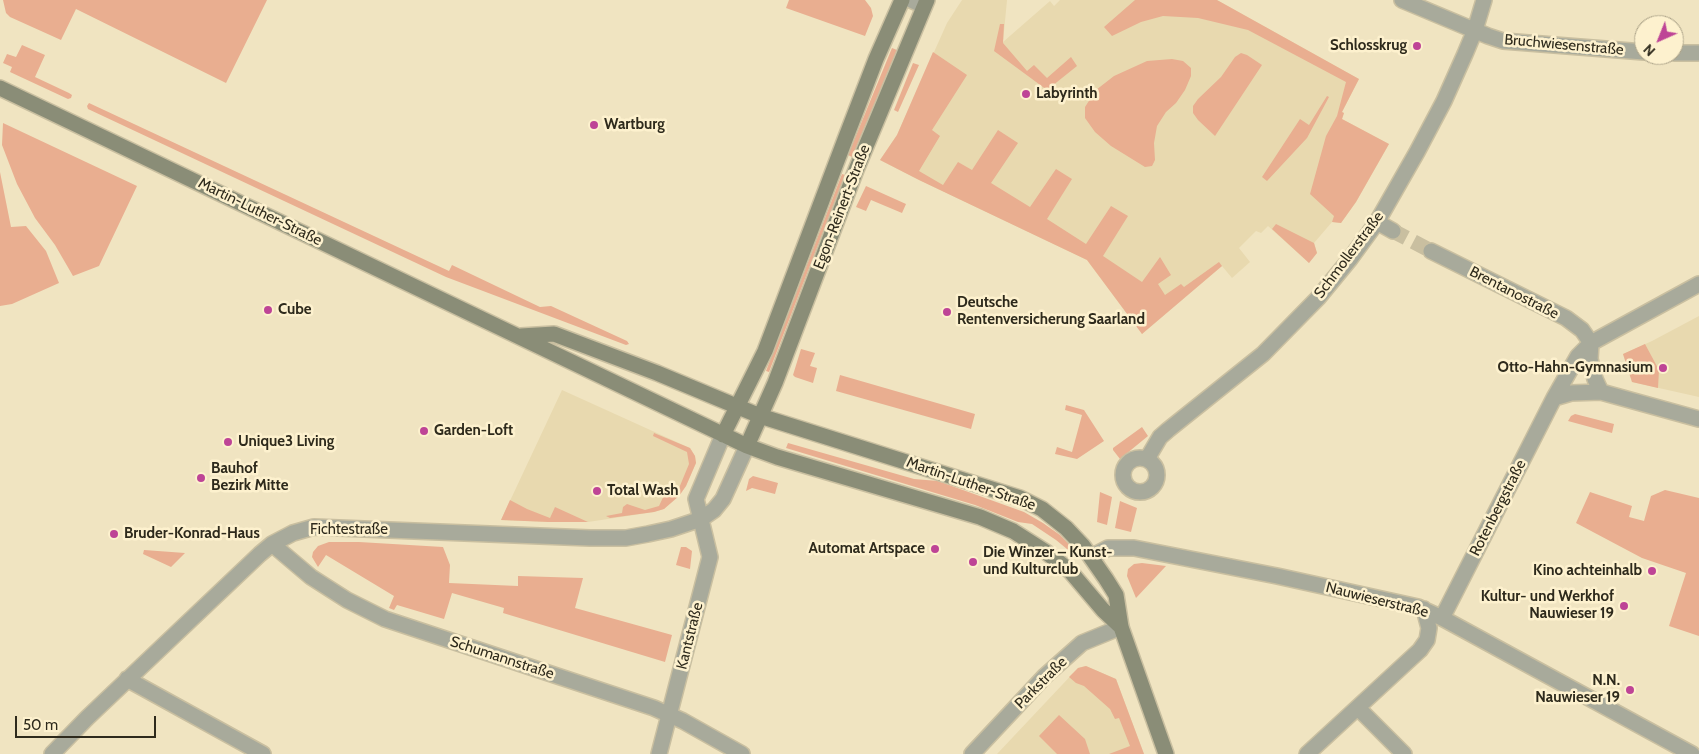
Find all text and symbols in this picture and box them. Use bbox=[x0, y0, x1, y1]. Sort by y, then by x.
north arrow bbox=[1634, 15, 1684, 65]
street label: Bruchwiesenstraße bbox=[1504, 31, 1624, 59]
place label: Schlosskrug bbox=[1330, 37, 1407, 55]
marker: Schlosskrug bbox=[1411, 40, 1423, 52]
text: N bbox=[1639, 40, 1659, 60]
place label: Labyrinth bbox=[1036, 85, 1098, 103]
marker: Labyrinth bbox=[1020, 88, 1032, 100]
place label: Wartburg bbox=[604, 116, 665, 134]
marker: Wartburg bbox=[588, 119, 600, 131]
street label: Egon-Reinert-Straße bbox=[810, 142, 874, 272]
street label: Martin-Luther-Straße bbox=[195, 174, 325, 250]
street label: Schmollerstraße bbox=[1311, 208, 1387, 302]
street label: Brentanostraße bbox=[1466, 263, 1562, 323]
place label: Deutsche Rentenversicherung Saarland bbox=[957, 294, 1145, 329]
place label: Cube bbox=[278, 301, 312, 319]
marker: Cube bbox=[262, 304, 274, 316]
marker: Deutsche Rentenversicherung Saarland bbox=[941, 306, 953, 318]
place label: Otto-Hahn-Gymnasium bbox=[1498, 359, 1653, 377]
marker: Otto-Hahn-Gymnasium bbox=[1657, 362, 1669, 374]
place label: Garden-Loft bbox=[434, 422, 513, 440]
marker: Garden-Loft bbox=[418, 425, 430, 437]
place label: Unique3 Living bbox=[238, 433, 334, 451]
marker: Unique3 Living bbox=[222, 436, 234, 448]
street label: Martin-Luther-Straße bbox=[904, 453, 1038, 515]
street label: Rotenbergstraße bbox=[1466, 457, 1530, 559]
place label: Bauhof Bezirk Mitte bbox=[211, 460, 288, 495]
marker: Bauhof Bezirk Mitte bbox=[195, 472, 207, 484]
place label: Total Wash bbox=[607, 482, 679, 500]
marker: Total Wash bbox=[591, 485, 603, 497]
street label: Fichtestraße bbox=[310, 521, 388, 539]
place label: Bruder-Konrad-Haus bbox=[124, 525, 260, 543]
marker: Bruder-Konrad-Haus bbox=[108, 528, 120, 540]
place label: Automat Artspace bbox=[809, 540, 925, 558]
marker: Automat Artspace bbox=[929, 543, 941, 555]
place label: Die Winzer – Kunst- und Kulturclub bbox=[983, 544, 1113, 579]
marker: Die Winzer – Kunst- und Kulturclub bbox=[967, 556, 979, 568]
place label: Kino achteinhalb bbox=[1533, 562, 1642, 580]
marker: Kino achteinhalb bbox=[1646, 565, 1658, 577]
street label: Nauwieserstraße bbox=[1324, 579, 1430, 621]
place label: Kultur- und Werkhof Nauwieser 19 bbox=[1481, 588, 1614, 623]
marker: Kultur- und Werkhof Nauwieser 19 bbox=[1618, 600, 1630, 612]
street label: Kantstraße bbox=[673, 601, 707, 671]
street label: Schumannstraße bbox=[448, 633, 556, 683]
street label: Parkstraße bbox=[1011, 653, 1071, 713]
place label: N.N. Nauwieser 19 bbox=[1535, 672, 1620, 707]
marker: N.N. Nauwieser 19 bbox=[1624, 684, 1636, 696]
scale bar bbox=[18, 706, 159, 738]
text: 50 m bbox=[23, 716, 58, 734]

